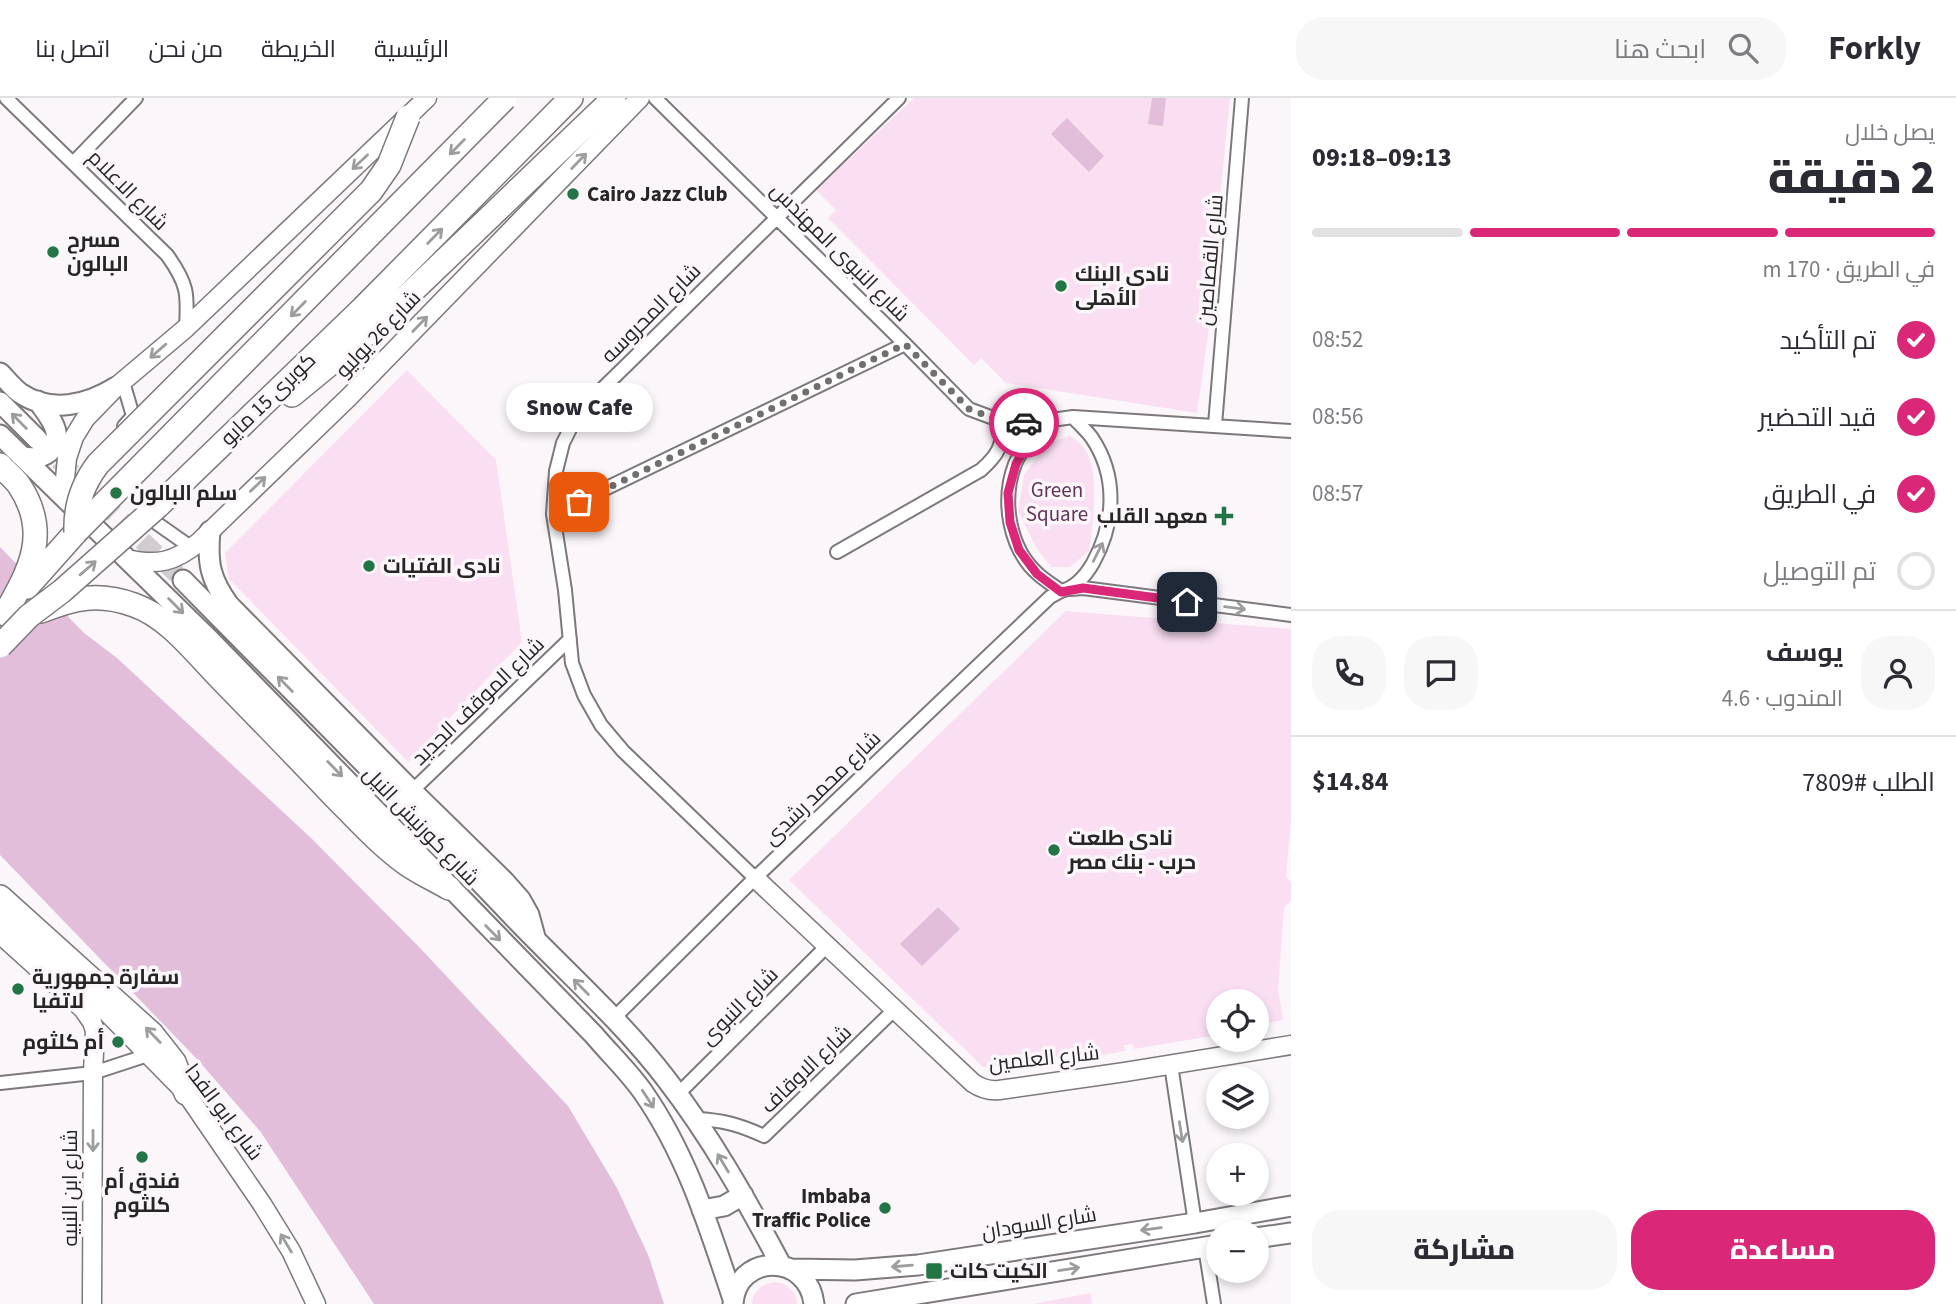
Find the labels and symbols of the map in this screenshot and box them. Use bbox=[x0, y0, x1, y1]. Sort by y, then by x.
one-way arrow bbox=[449, 138, 466, 155]
street label: شارع الاعلام bbox=[81, 143, 175, 237]
one-way arrow bbox=[570, 153, 587, 170]
one-way arrow bbox=[352, 154, 369, 171]
street label: شارع النبوى المهندس bbox=[764, 176, 916, 328]
place label: Cairo Jazz Club bbox=[587, 179, 728, 209]
marker: Cairo Jazz Club bbox=[565, 186, 581, 202]
street label: شارع القصاصين bbox=[1189, 193, 1231, 327]
place label: مسرح البالون bbox=[67, 225, 129, 279]
one-way arrow bbox=[426, 228, 443, 245]
marker: مسرح البالون bbox=[45, 244, 61, 260]
street label: شارع المحروسه bbox=[594, 256, 708, 370]
place label: نادى البنك الأهلى bbox=[1075, 259, 1169, 313]
marker: نادى البنك الأهلى bbox=[1053, 278, 1069, 294]
street label: شارع 26 يوليو bbox=[328, 283, 428, 385]
one-way arrow bbox=[289, 300, 306, 317]
one-way arrow bbox=[412, 316, 429, 333]
one-way arrow bbox=[150, 343, 168, 359]
street label: كوبرى 15 مايو bbox=[213, 346, 323, 452]
callout: Snow Cafe bbox=[505, 383, 652, 432]
courier bbox=[989, 388, 1059, 458]
one-way arrow bbox=[11, 413, 28, 430]
pin bbox=[549, 472, 609, 532]
one-way arrow bbox=[250, 475, 267, 492]
park label: Green Square bbox=[1026, 475, 1088, 529]
place label: سلم البالون bbox=[130, 478, 237, 508]
marker: سلم البالون bbox=[108, 485, 124, 501]
place label: معهد القلب bbox=[1097, 501, 1208, 531]
marker: معهد القلب bbox=[1214, 506, 1234, 526]
one-way arrow bbox=[1092, 542, 1106, 563]
place label: نادى الفتيات bbox=[383, 551, 501, 581]
marker: نادى الفتيات bbox=[361, 558, 377, 574]
one-way arrow bbox=[79, 560, 96, 577]
pin bbox=[1157, 572, 1217, 632]
one-way arrow bbox=[167, 598, 184, 615]
one-way arrow bbox=[1223, 601, 1246, 614]
street label: شارع الموقف الجديد bbox=[405, 630, 551, 772]
one-way arrow bbox=[277, 675, 294, 692]
street label: شارع محمد رشدى bbox=[756, 724, 888, 852]
street label: شارع كورنيش النيل bbox=[356, 759, 486, 893]
one-way arrow bbox=[326, 760, 343, 777]
place label: نادى طلعت حرب - بنك مصر bbox=[1067, 823, 1196, 877]
marker: نادى طلعت حرب - بنك مصر bbox=[1046, 842, 1062, 858]
one-way arrow bbox=[484, 924, 501, 941]
street label: شارع النبوى bbox=[693, 960, 785, 1052]
place label: سفارة جمهورية لاتفيا bbox=[32, 962, 179, 1016]
one-way arrow bbox=[573, 978, 590, 995]
marker: سفارة جمهورية لاتفيا bbox=[10, 981, 26, 997]
street label: شارع الاوقاف bbox=[754, 1018, 858, 1120]
place label: أم كلثوم bbox=[22, 1027, 104, 1057]
one-way arrow bbox=[144, 1027, 161, 1044]
marker: أم كلثوم bbox=[110, 1034, 126, 1050]
street label: شارع العلمين bbox=[987, 1037, 1101, 1079]
street label: شارع ابو الفدا bbox=[178, 1057, 270, 1167]
one-way arrow bbox=[640, 1089, 655, 1108]
one-way arrow bbox=[1175, 1121, 1188, 1143]
street label: شارع ابن النبيه bbox=[55, 1129, 85, 1247]
one-way arrow bbox=[86, 1130, 100, 1153]
marker: فندق أم كلثوم bbox=[134, 1149, 150, 1165]
one-way arrow bbox=[716, 1154, 730, 1174]
place label: فندق أم كلثوم bbox=[104, 1166, 180, 1220]
place label: Imbaba Traffic Police bbox=[752, 1181, 871, 1235]
street label: شارع السودان bbox=[979, 1199, 1099, 1247]
marker: Imbaba Traffic Police bbox=[877, 1200, 893, 1216]
one-way arrow bbox=[1140, 1223, 1163, 1236]
one-way arrow bbox=[279, 1233, 293, 1253]
place label: الکيت کات bbox=[950, 1256, 1048, 1286]
one-way arrow bbox=[891, 1260, 914, 1273]
marker: الکيت کات bbox=[924, 1261, 944, 1281]
one-way arrow bbox=[1057, 1262, 1080, 1275]

